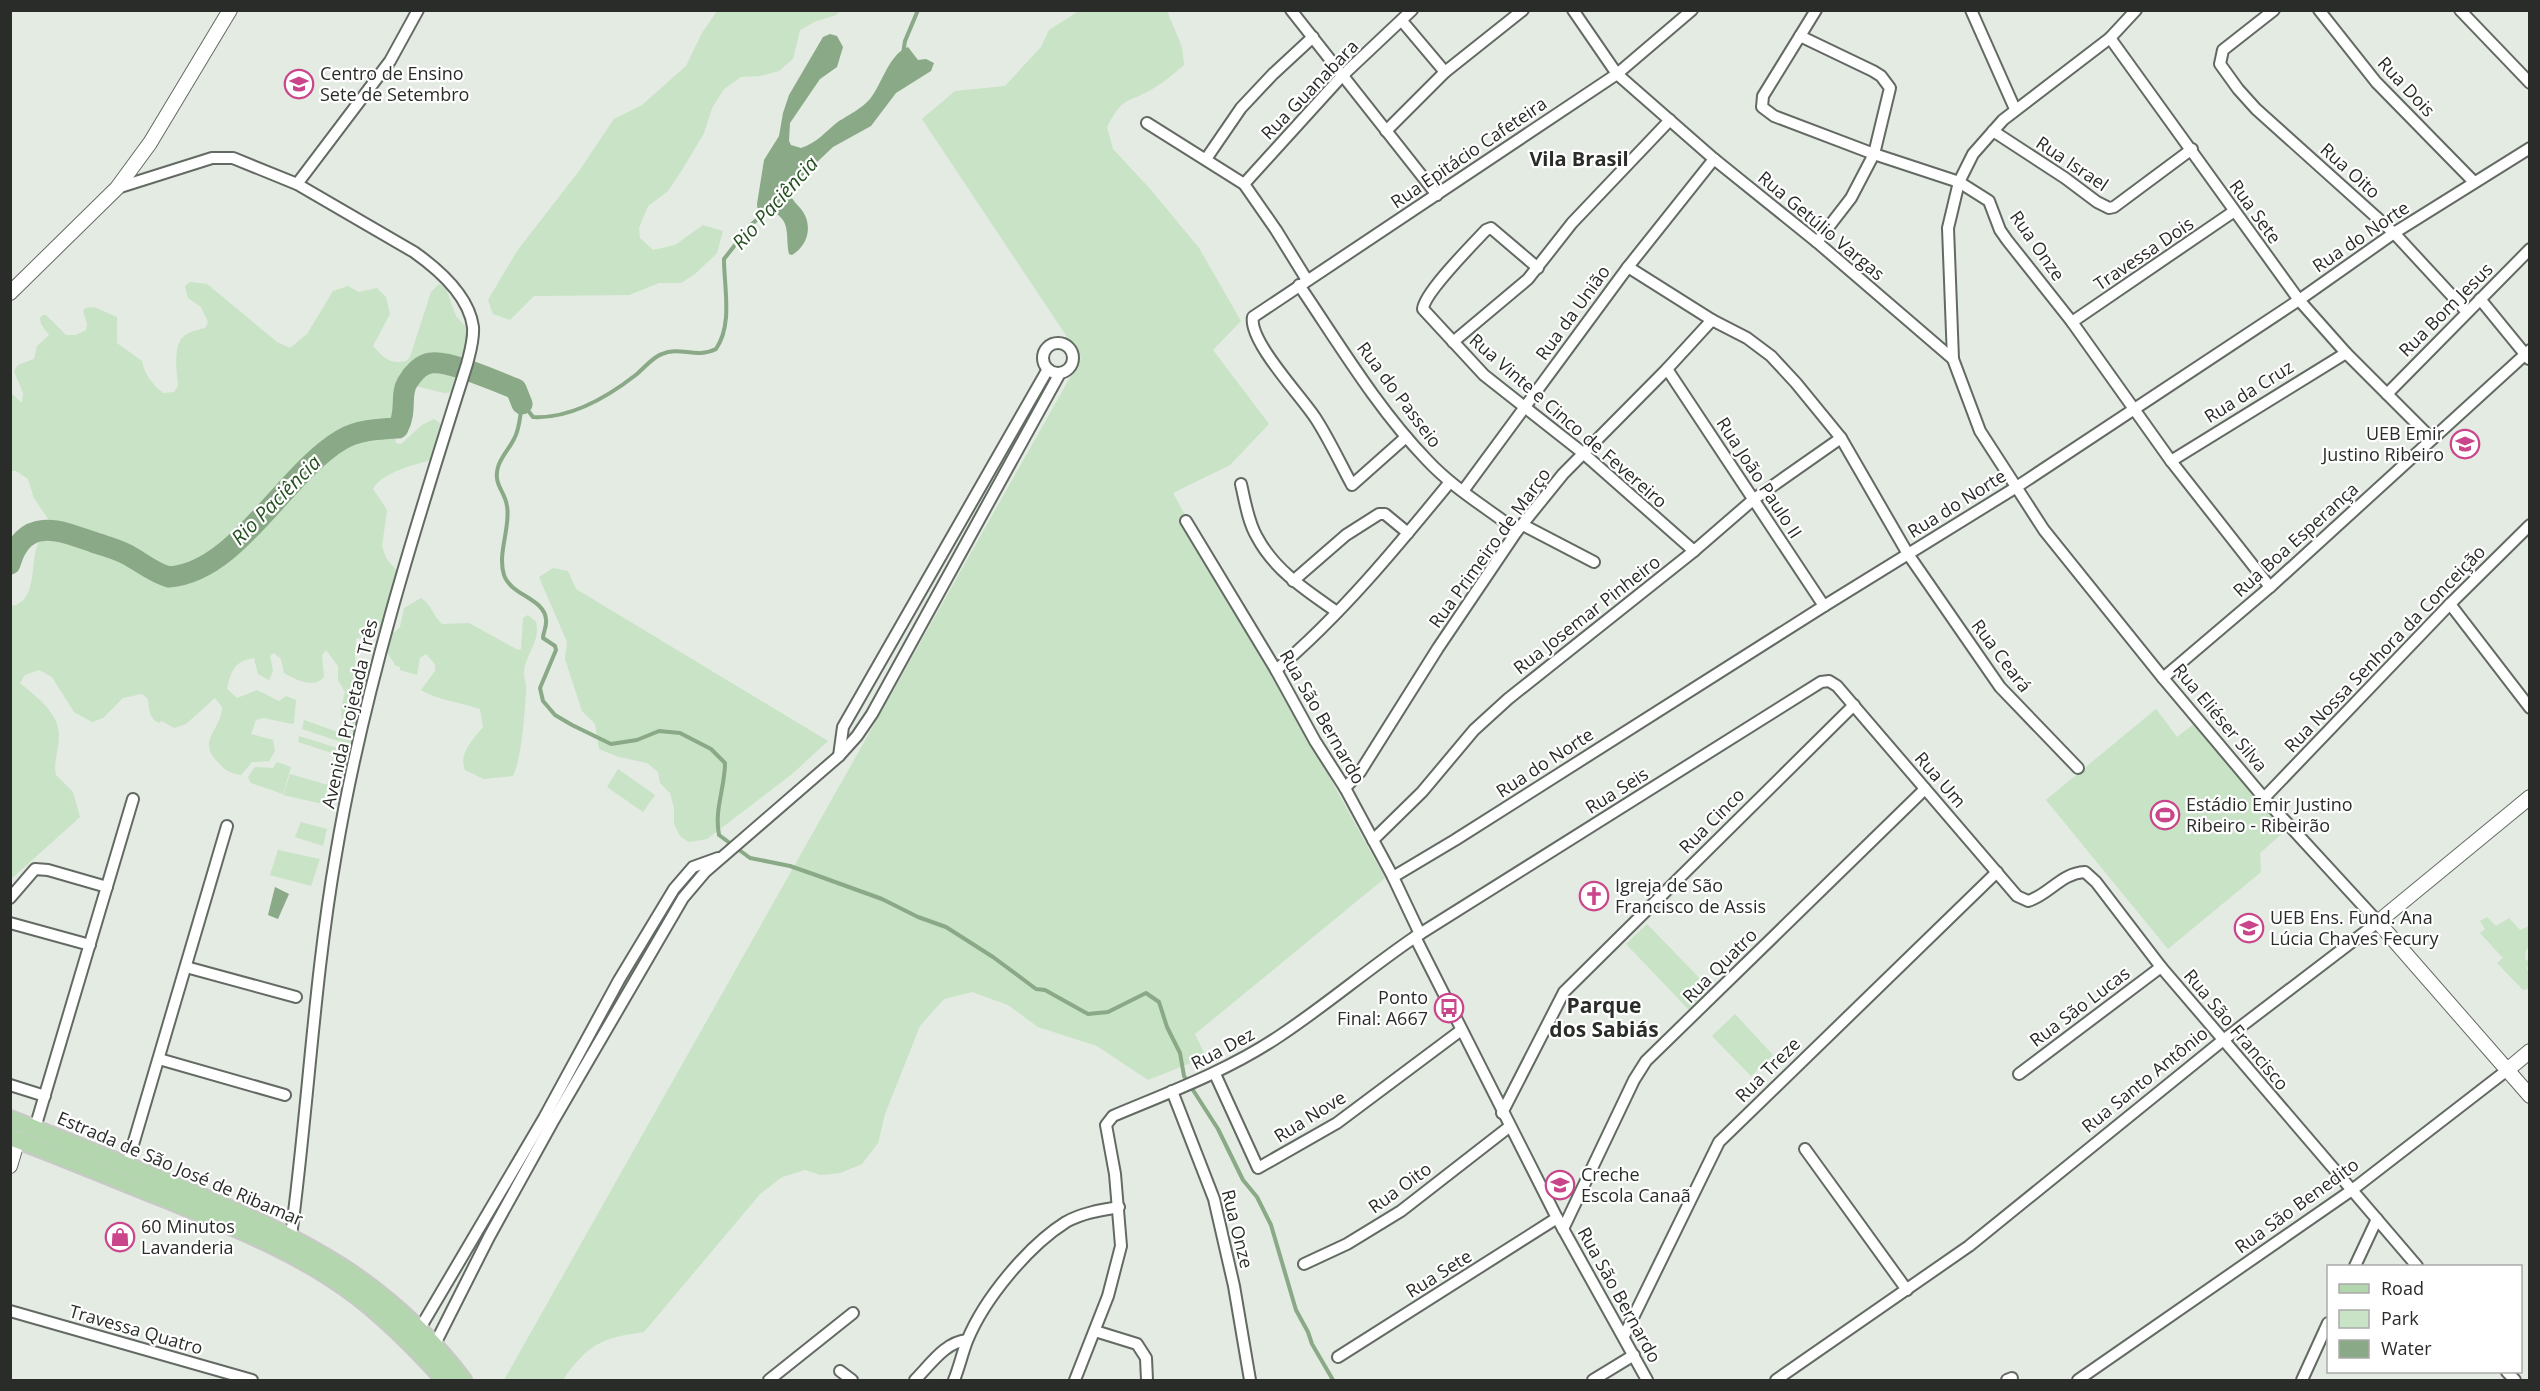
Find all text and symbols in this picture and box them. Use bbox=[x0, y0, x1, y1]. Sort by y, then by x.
street label: Rua Guanabara bbox=[1255, 34, 1363, 145]
street label: Rua Dois bbox=[2373, 51, 2441, 122]
place label: Centro de Ensino Sete de Setembro bbox=[320, 61, 469, 106]
school or university icon: Centro de Ensino Sete de Setembro bbox=[283, 68, 315, 100]
street label: Rua Epitácio Cafeteira bbox=[1386, 91, 1551, 213]
street label: Rua Israel bbox=[2032, 130, 2113, 196]
street label: Rua Oito bbox=[2316, 137, 2386, 203]
district label: Vila Brasil bbox=[1529, 145, 1629, 172]
water label: Rio Paciência bbox=[726, 150, 824, 255]
street label: Rua Getúlio Vargas bbox=[1753, 165, 1890, 285]
street label: Rua Sete bbox=[2225, 175, 2287, 248]
street label: Rua do Norte bbox=[2307, 195, 2413, 277]
street label: Rua Onze bbox=[2005, 206, 2071, 285]
street label: Travessa Dois bbox=[2089, 211, 2198, 295]
street label: Rua Bom Jesus bbox=[2393, 257, 2498, 362]
street label: Rua da União bbox=[1530, 260, 1615, 365]
street label: Rua Vinte e Cinco de Fevereiro bbox=[1465, 328, 1673, 513]
street label: Rua do Passeio bbox=[1352, 337, 1448, 452]
street label: Rua da Cruz bbox=[2199, 354, 2298, 428]
street label: Rua João Paulo II bbox=[1712, 412, 1808, 543]
place label: UEB Emir Justino Ribeiro bbox=[2321, 421, 2445, 466]
school or university icon: UEB Emir Justino Ribeiro bbox=[2449, 428, 2481, 460]
water label: Rio Paciência bbox=[225, 449, 326, 550]
street label: Rua Primeiro de Março bbox=[1423, 462, 1555, 632]
street label: Rua do Norte bbox=[1903, 463, 2010, 543]
street label: Rua Boa Esperança bbox=[2228, 477, 2363, 602]
street label: Rua Nossa Senhora da Conceição bbox=[2279, 539, 2490, 757]
street label: Rua Josemar Pinheiro bbox=[1508, 549, 1665, 679]
street label: Rua Ceará bbox=[1966, 614, 2037, 697]
street label: Avenida Projetada Três bbox=[316, 617, 382, 811]
street label: Rua São Bernardo bbox=[1275, 645, 1371, 788]
street label: Rua Eliéser Silva bbox=[2168, 658, 2273, 777]
street label: Rua do Norte bbox=[1491, 722, 1598, 803]
street label: Rua Um bbox=[1910, 746, 1972, 812]
street label: Rua Seis bbox=[1580, 761, 1652, 819]
street label: Rua Cinco bbox=[1673, 782, 1749, 858]
place label: Estádio Emir Justino Ribeiro - Ribeirão bbox=[2186, 792, 2353, 837]
sports icon: Estádio Emir Justino Ribeiro - Ribeirão bbox=[2149, 799, 2181, 831]
place label: Igreja de São Francisco de Assis bbox=[1615, 873, 1766, 918]
church icon: Igreja de São Francisco de Assis bbox=[1578, 880, 1610, 912]
place label: UEB Ens. Fund. Ana Lúcia Chaves Fecury bbox=[2270, 905, 2439, 950]
school or university icon: UEB Ens. Fund. Ana Lúcia Chaves Fecury bbox=[2233, 912, 2265, 944]
street label: Rua Quatro bbox=[1677, 923, 1762, 1008]
street label: Rua São Lucas bbox=[2024, 961, 2134, 1052]
street label: Rua São Francisco bbox=[2179, 964, 2295, 1095]
place label: Ponto Final: A667 bbox=[1337, 985, 1428, 1030]
district label: Parque dos Sabiás bbox=[1549, 991, 1659, 1043]
bus stop icon: Ponto Final: A667 bbox=[1433, 992, 1465, 1024]
street label: Rua Dez bbox=[1187, 1021, 1258, 1075]
street label: Rua Santo Antônio bbox=[2076, 1021, 2212, 1138]
street label: Rua Treze bbox=[1730, 1032, 1805, 1107]
street label: Rua Nove bbox=[1269, 1085, 1350, 1148]
street label: Estrada de São José de Ribamar bbox=[54, 1105, 308, 1231]
street label: Rua São Benedito bbox=[2230, 1152, 2363, 1258]
street label: Rua Oito bbox=[1363, 1156, 1436, 1218]
place label: Creche Escola Canaã bbox=[1581, 1162, 1691, 1207]
school or university icon: Creche Escola Canaã bbox=[1544, 1169, 1576, 1201]
street label: Rua Onze bbox=[1217, 1187, 1259, 1271]
place label: 60 Minutos Lavanderia bbox=[141, 1214, 235, 1259]
shop icon: 60 Minutos Lavanderia bbox=[104, 1221, 136, 1253]
street label: Rua São Bernardo bbox=[1573, 1222, 1667, 1367]
street label: Rua Sete bbox=[1401, 1244, 1476, 1303]
legend bbox=[2327, 1265, 2522, 1373]
text: Road bbox=[2381, 1276, 2424, 1300]
street label: Travessa Quatro bbox=[67, 1299, 206, 1360]
text: Park bbox=[2381, 1306, 2419, 1330]
text: Water bbox=[2381, 1336, 2432, 1360]

